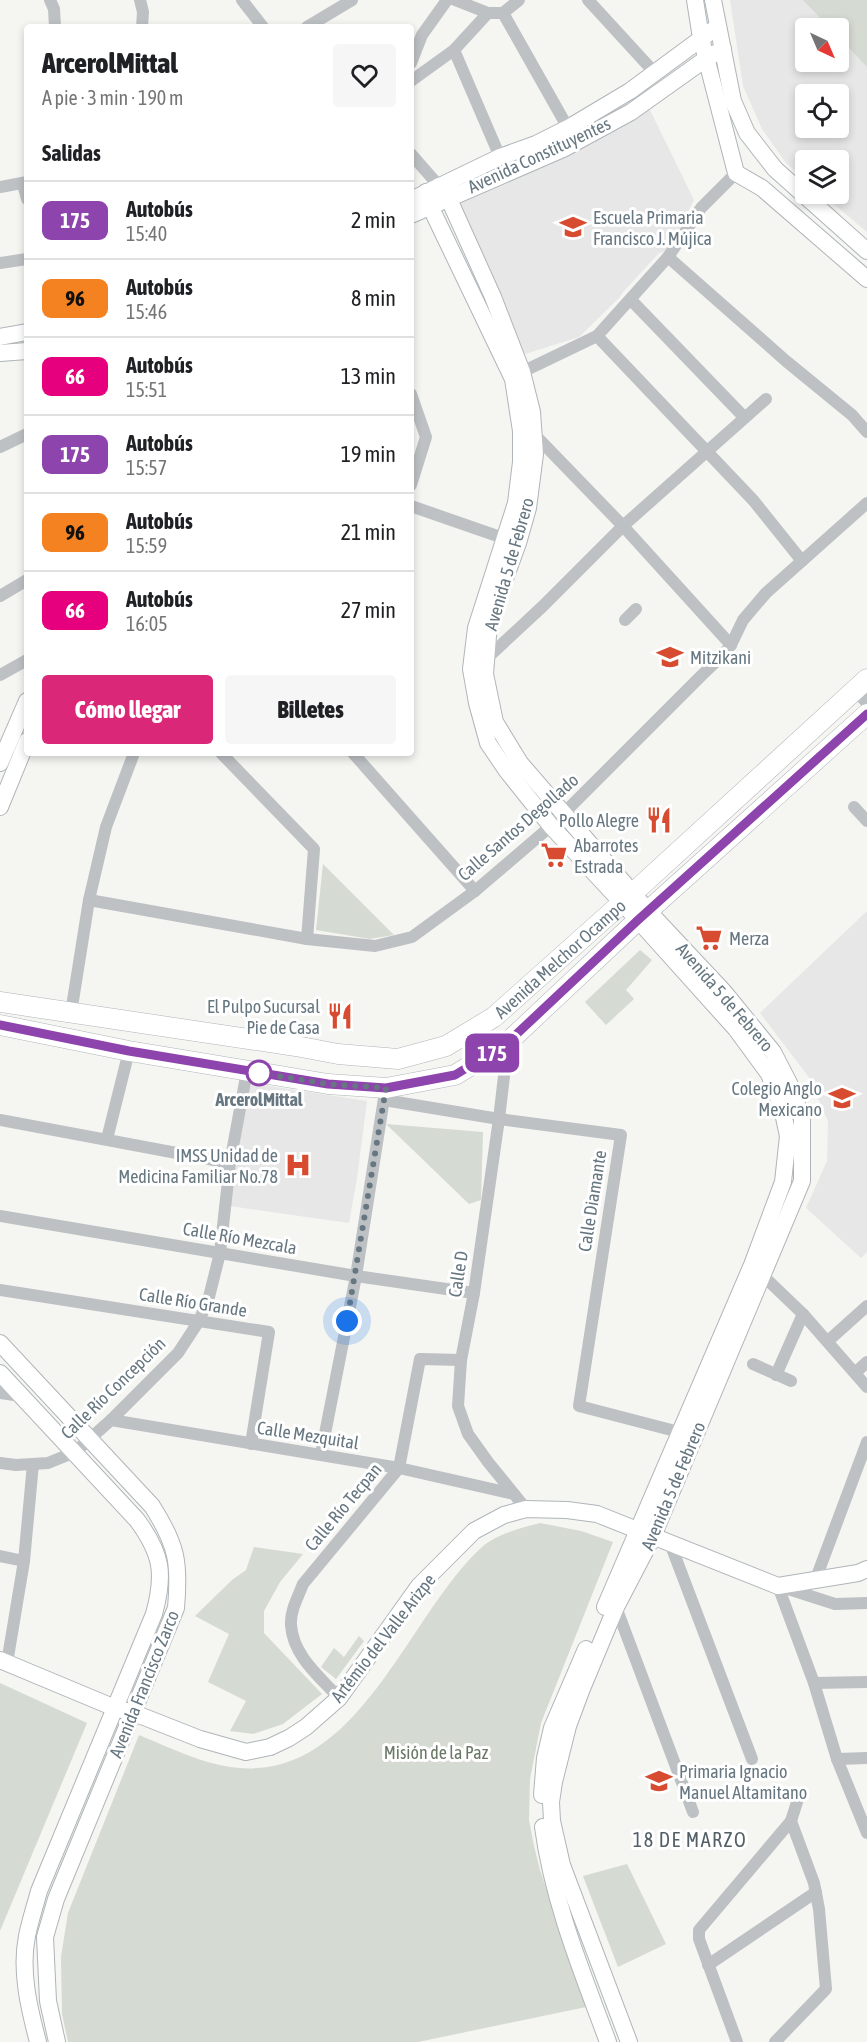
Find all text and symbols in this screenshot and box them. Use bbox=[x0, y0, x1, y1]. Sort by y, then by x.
north arrow bbox=[795, 18, 849, 72]
map controls bbox=[795, 18, 849, 204]
button: heart bbox=[333, 44, 396, 107]
text: ArcerolMittal bbox=[42, 47, 178, 79]
button: locate bbox=[795, 84, 849, 138]
text: A pie · 3 min · 190 m bbox=[42, 86, 183, 109]
street label: Avenida Constituyentes bbox=[464, 113, 614, 197]
text: Salidas bbox=[42, 140, 101, 166]
button: layers bbox=[795, 150, 849, 204]
text: Autobús bbox=[126, 196, 193, 222]
text: 2 min bbox=[351, 207, 396, 233]
place label: Escuela Primaria Francisco J. Mújica bbox=[593, 207, 712, 249]
text: 175 bbox=[60, 208, 90, 232]
school or university icon: Escuela Primaria Francisco J. Mújica bbox=[558, 212, 588, 242]
text: 15:40 bbox=[126, 222, 167, 245]
text: Autobús bbox=[126, 274, 193, 300]
text: 8 min bbox=[351, 285, 396, 311]
text: 96 bbox=[65, 286, 85, 310]
text: 15:46 bbox=[126, 300, 167, 323]
text: Autobús bbox=[126, 352, 193, 378]
text: 13 min bbox=[341, 363, 396, 389]
text: 66 bbox=[65, 364, 85, 388]
text: 15:51 bbox=[126, 378, 167, 401]
text: Autobús bbox=[126, 430, 193, 456]
text: 19 min bbox=[341, 441, 396, 467]
text: 175 bbox=[60, 442, 90, 466]
text: 15:57 bbox=[126, 456, 167, 479]
street label: Avenida 5 de Febrero bbox=[480, 495, 538, 633]
text: Autobús bbox=[126, 508, 193, 534]
text: 21 min bbox=[341, 519, 396, 545]
text: 96 bbox=[65, 520, 85, 544]
text: 15:59 bbox=[126, 534, 167, 557]
text: Autobús bbox=[126, 586, 193, 612]
text: 27 min bbox=[341, 597, 396, 623]
text: 66 bbox=[65, 598, 85, 622]
text: 16:05 bbox=[126, 612, 168, 635]
school or university icon: Mitzikani bbox=[655, 642, 685, 672]
place label: Mitzikani bbox=[690, 647, 751, 668]
button: Cómo llegar bbox=[42, 675, 213, 744]
button: Billetes bbox=[225, 675, 396, 744]
street label: Calle Santos Degollado bbox=[454, 769, 582, 885]
restaurant icon: Pollo Alegre bbox=[644, 805, 674, 835]
place label: Pollo Alegre bbox=[559, 810, 639, 831]
place label: Abarrotes Estrada bbox=[574, 835, 638, 877]
supermarket icon: Abarrotes Estrada bbox=[539, 840, 569, 870]
street label: Avenida Melchor Ocampo bbox=[490, 894, 630, 1022]
supermarket icon: Merza bbox=[694, 923, 724, 953]
place label: Merza bbox=[729, 928, 769, 949]
street label: Avenida 5 de Febrero bbox=[672, 938, 778, 1056]
place label: El Pulpo Sucursal Pie de Casa bbox=[207, 996, 320, 1038]
restaurant icon: El Pulpo Sucursal Pie de Casa bbox=[325, 1001, 355, 1031]
line badge: 175 bbox=[458, 1034, 526, 1072]
text: 175 bbox=[477, 1041, 507, 1065]
marker: ArcerolMittal bbox=[246, 1060, 272, 1086]
place label: Colegio Anglo Mexicano bbox=[732, 1078, 822, 1120]
school or university icon: Colegio Anglo Mexicano bbox=[827, 1083, 857, 1113]
place label: ArcerolMittal bbox=[214, 1089, 303, 1110]
place label: IMSS Unidad de Medicina Familiar No.78 bbox=[118, 1145, 278, 1187]
street label: Calle Diamante bbox=[574, 1149, 610, 1253]
hospital icon: IMSS Unidad de Medicina Familiar No.78 bbox=[283, 1150, 313, 1180]
street label: Calle Río Mezcala bbox=[181, 1218, 299, 1258]
street label: Calle D bbox=[444, 1249, 472, 1299]
street label: Calle Río Grande bbox=[138, 1283, 248, 1321]
your location bbox=[332, 1306, 362, 1336]
street label: Calle Río Concepción bbox=[56, 1333, 170, 1443]
street label: Calle Mezquital bbox=[256, 1417, 361, 1453]
street label: Avenida 5 de Febrero bbox=[636, 1419, 710, 1553]
street label: Calle Río Tecpan bbox=[300, 1459, 386, 1555]
street label: Artémio del Valle Arizpe bbox=[326, 1570, 440, 1706]
street label: Avenida Francisco Zarco bbox=[105, 1607, 183, 1761]
park label: Misión de la Paz bbox=[384, 1742, 489, 1763]
place label: Primaria Ignacio Manuel Altamitano bbox=[679, 1761, 807, 1803]
school or university icon: Primaria Ignacio Manuel Altamitano bbox=[644, 1766, 674, 1796]
district label: 18 DE MARZO bbox=[633, 1828, 747, 1851]

